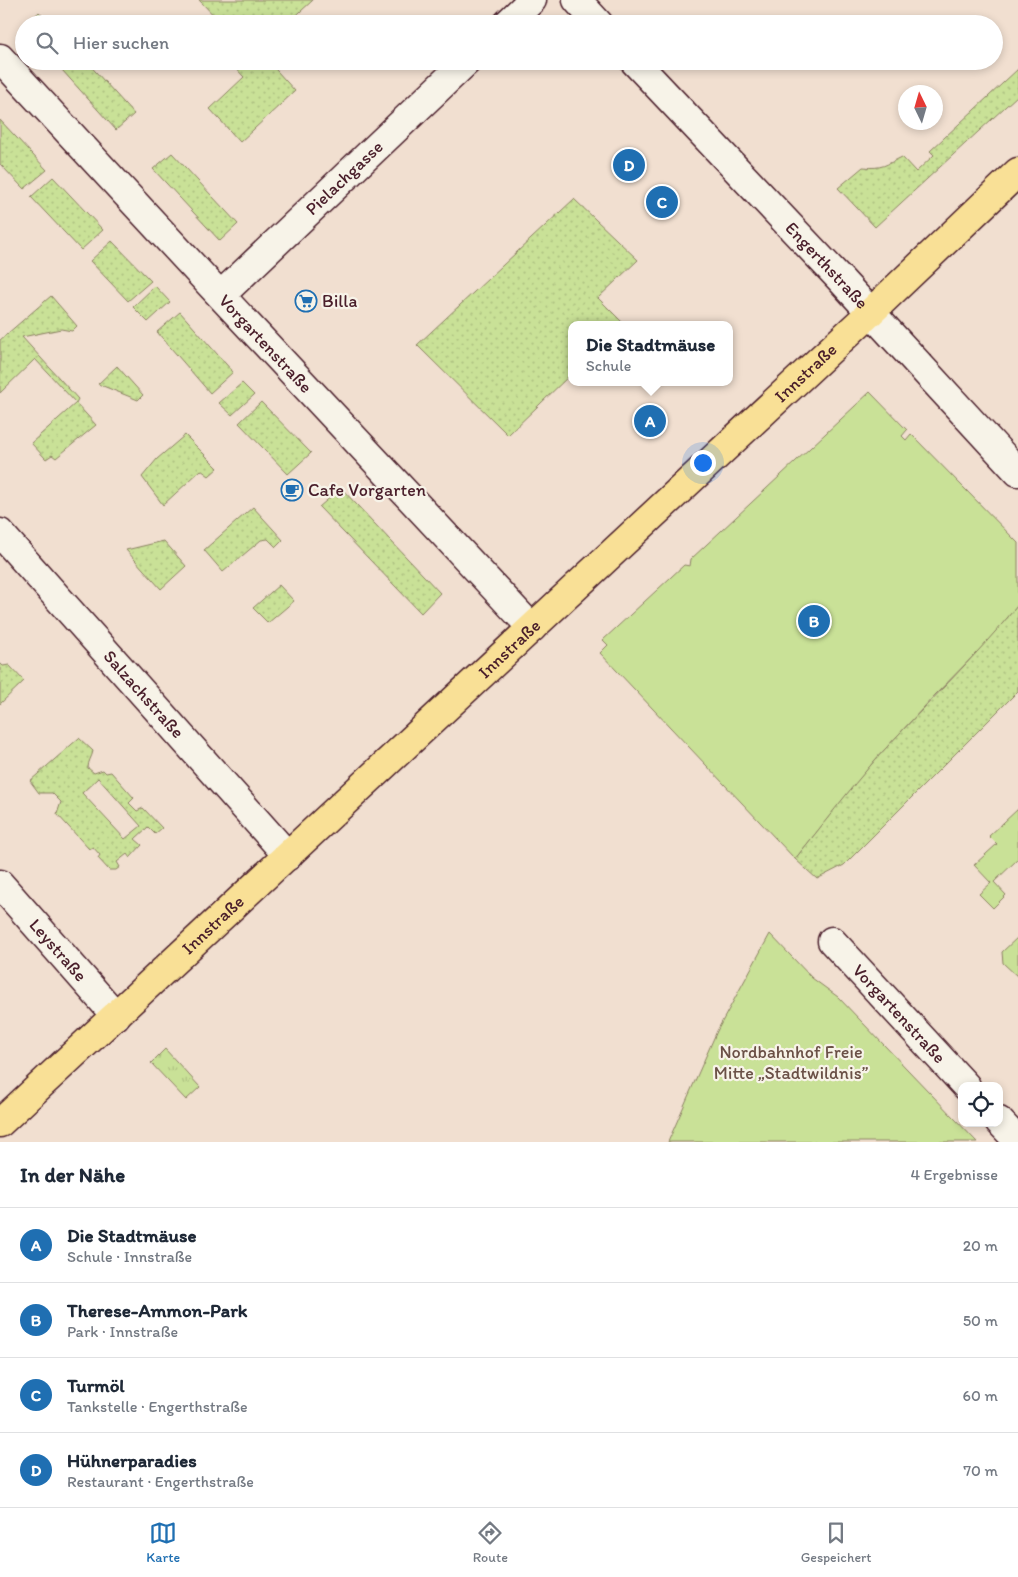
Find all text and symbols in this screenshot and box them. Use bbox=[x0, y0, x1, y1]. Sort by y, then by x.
search box bbox=[15, 15, 1003, 70]
icon: search bbox=[33, 29, 61, 57]
text: Hier suchen bbox=[73, 31, 169, 54]
north arrow bbox=[898, 85, 943, 130]
street label: Pielachgasse bbox=[301, 136, 388, 220]
pin: D bbox=[613, 146, 645, 184]
pin: C bbox=[646, 183, 678, 221]
street label: Engerthstraße bbox=[781, 217, 873, 314]
supermarket icon: Billa bbox=[294, 289, 318, 313]
street label: Vorgartenstraße bbox=[214, 290, 317, 398]
place label: Billa bbox=[322, 290, 357, 312]
popup bbox=[568, 321, 733, 386]
text: Die Stadtmäuse bbox=[586, 333, 715, 356]
street label: Innstraße bbox=[770, 338, 842, 407]
text: Schule bbox=[586, 356, 631, 375]
pin: A bbox=[634, 402, 666, 440]
your location bbox=[690, 450, 716, 476]
cafe icon: Cafe Vorgarten bbox=[280, 478, 304, 502]
place label: Cafe Vorgarten bbox=[308, 479, 426, 501]
pin: B bbox=[798, 602, 830, 640]
street label: Innstraße bbox=[474, 614, 545, 683]
street label: Salzachstraße bbox=[99, 646, 189, 743]
street label: Innstraße bbox=[177, 890, 249, 959]
street label: Leystraße bbox=[25, 914, 92, 986]
street label: Vorgartenstraße bbox=[848, 960, 950, 1068]
park label: Nordbahnhof Freie Mitte „Stadtwildnis” bbox=[714, 1041, 869, 1084]
map controls bbox=[958, 1082, 1003, 1127]
button: locate bbox=[958, 1082, 1003, 1127]
text: In der Nähe bbox=[20, 1162, 125, 1187]
text: 4 Ergebnisse bbox=[910, 1165, 998, 1184]
text: Die Stadtmäuse bbox=[67, 1224, 197, 1247]
text: A bbox=[31, 1236, 41, 1255]
text: 20 m bbox=[963, 1236, 998, 1255]
text: Schule · Innstraße bbox=[67, 1247, 192, 1266]
text: Therese-Ammon-Park bbox=[67, 1299, 247, 1322]
text: B bbox=[31, 1311, 41, 1330]
text: 50 m bbox=[963, 1311, 998, 1330]
text: Park · Innstraße bbox=[67, 1322, 178, 1341]
text: Turmöl bbox=[67, 1374, 125, 1397]
text: C bbox=[31, 1386, 41, 1405]
text: 60 m bbox=[963, 1386, 998, 1405]
text: Tankstelle · Engerthstraße bbox=[67, 1397, 248, 1416]
text: Hühnerparadies bbox=[67, 1449, 197, 1472]
text: D bbox=[31, 1461, 41, 1480]
text: 70 m bbox=[963, 1461, 998, 1480]
text: Restaurant · Engerthstraße bbox=[67, 1472, 254, 1491]
tab: Karte bbox=[146, 1519, 180, 1566]
tab: Route bbox=[473, 1519, 508, 1566]
tab: Gespeichert bbox=[801, 1519, 872, 1566]

